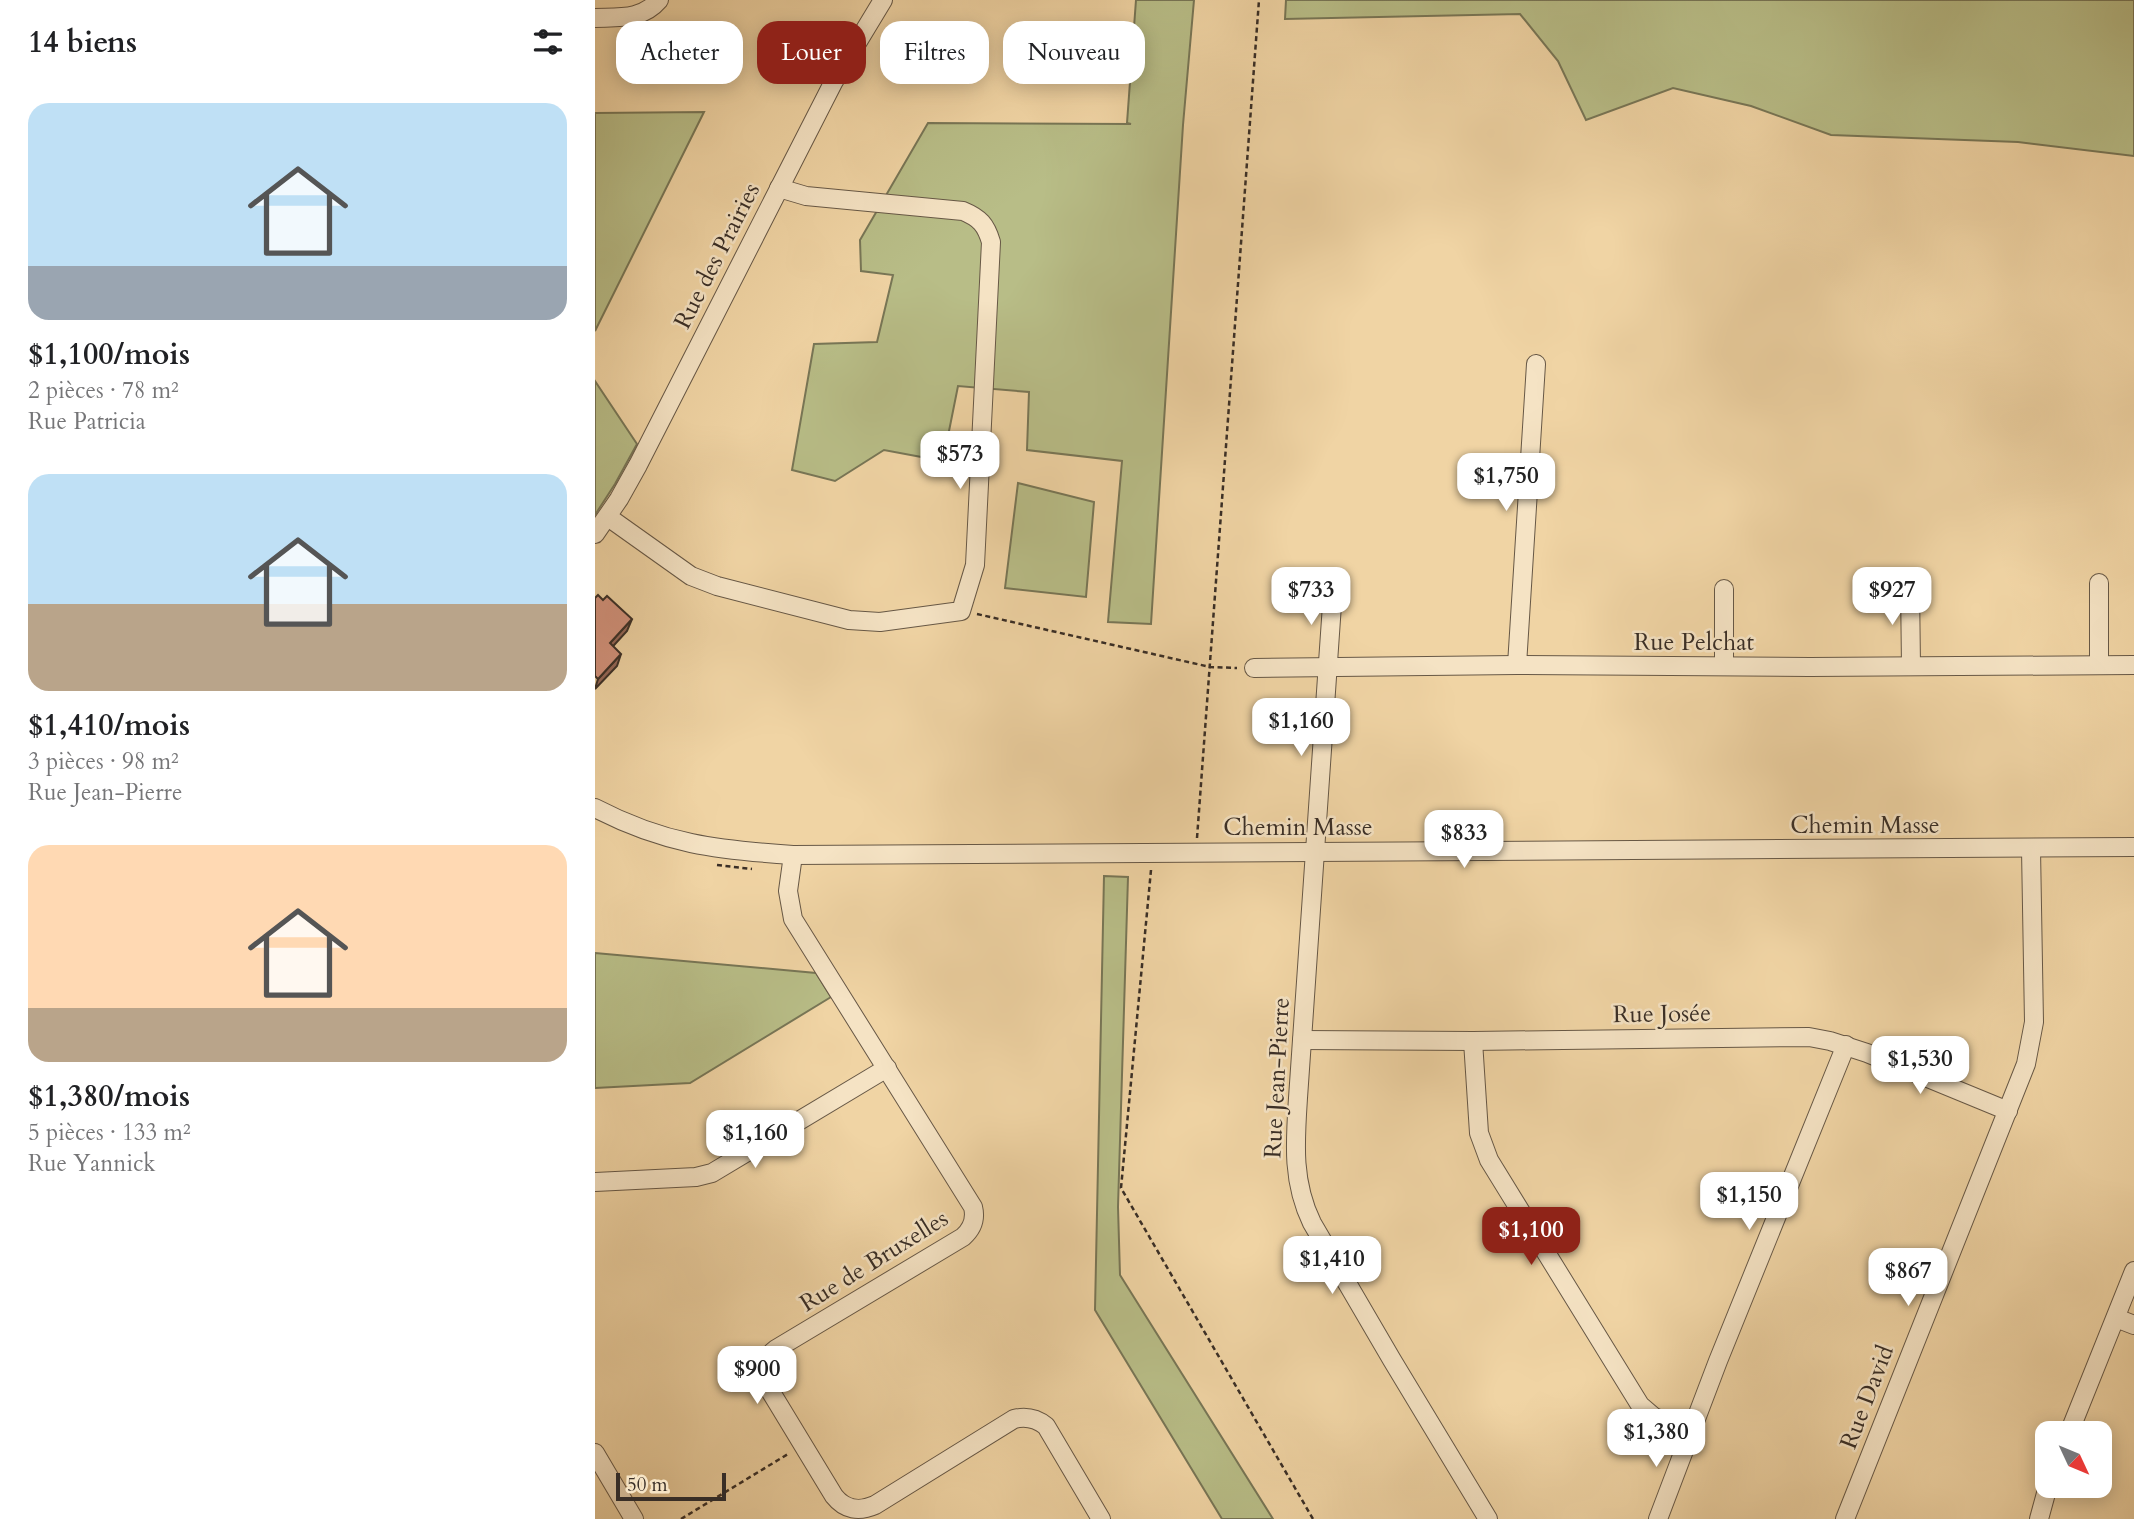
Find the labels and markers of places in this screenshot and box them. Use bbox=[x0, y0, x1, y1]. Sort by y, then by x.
pin: $573 bbox=[919, 432, 1001, 491]
pin: $1,750 bbox=[1449, 454, 1563, 513]
pin: $733 bbox=[1270, 568, 1352, 627]
pin: $927 bbox=[1851, 568, 1933, 627]
pin: $1,160 bbox=[1244, 698, 1358, 758]
pin: $833 bbox=[1423, 810, 1505, 870]
pin: $1,530 bbox=[1863, 1036, 1977, 1096]
pin: $1,160 bbox=[698, 1110, 812, 1170]
pin: $1,150 bbox=[1692, 1172, 1806, 1232]
pin: $1,100 bbox=[1474, 1208, 1588, 1267]
pin: $1,410 bbox=[1275, 1236, 1389, 1296]
pin: $867 bbox=[1867, 1248, 1949, 1308]
pin: $900 bbox=[716, 1346, 798, 1406]
pin: $1,380 bbox=[1599, 1410, 1713, 1469]

